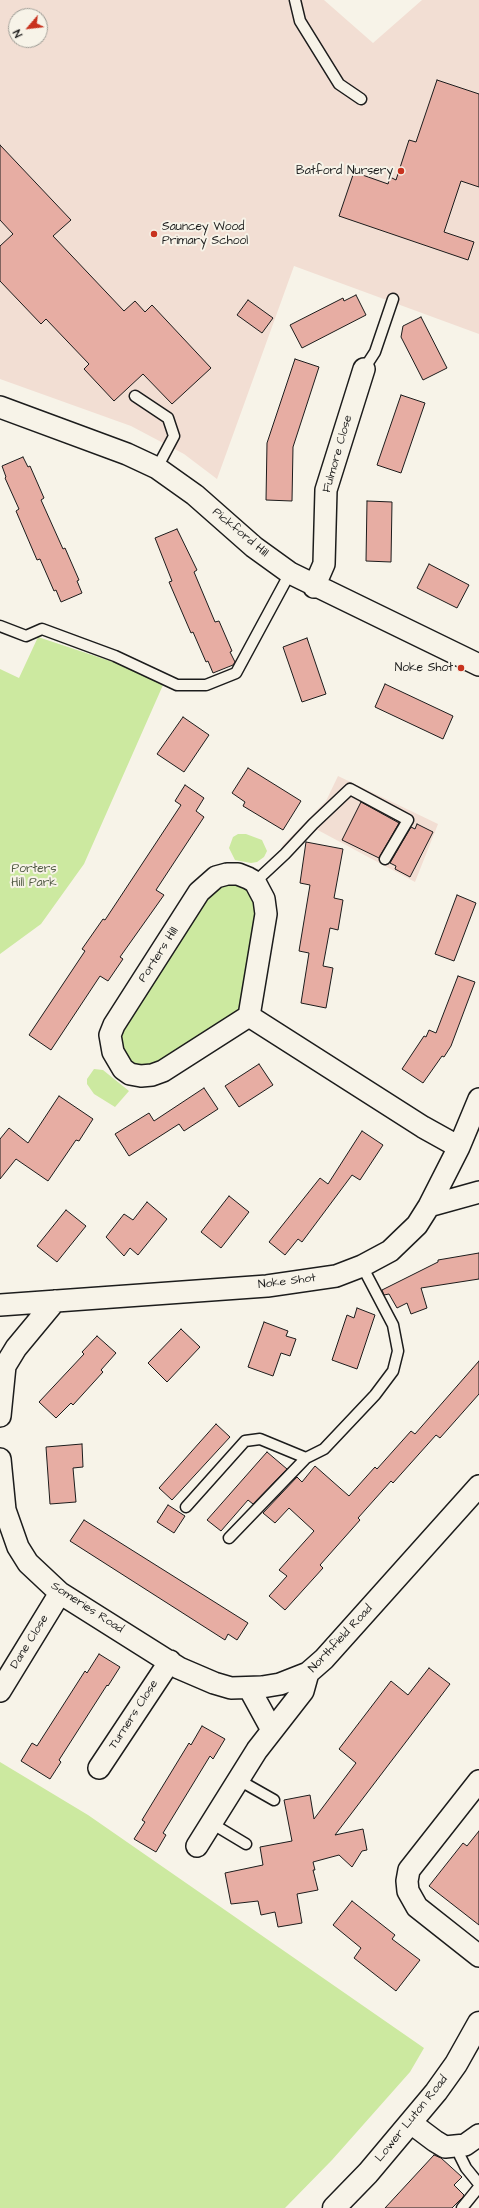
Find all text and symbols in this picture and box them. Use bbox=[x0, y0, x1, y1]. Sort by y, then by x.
north arrow bbox=[8, 8, 48, 48]
text: N bbox=[10, 27, 26, 40]
place label: Batford Nursery bbox=[296, 164, 393, 178]
marker: Batford Nursery bbox=[396, 166, 406, 176]
place label: Sauncey Wood Primary School bbox=[162, 220, 248, 248]
marker: Sauncey Wood Primary School bbox=[149, 229, 159, 239]
street label: Fulmore Close bbox=[320, 414, 356, 494]
street label: Pickford Hill bbox=[209, 505, 271, 561]
place label: Noke Shot bbox=[395, 661, 453, 675]
marker: Noke Shot bbox=[456, 663, 466, 673]
park label: Porters Hill Park bbox=[11, 862, 57, 890]
street label: Porters Hill bbox=[136, 925, 182, 985]
street label: Noke Shot bbox=[257, 1271, 317, 1293]
street label: Someries Road bbox=[48, 1579, 126, 1637]
street label: Northfield Road bbox=[306, 1602, 376, 1676]
street label: Dane Close bbox=[8, 1612, 52, 1672]
street label: Turners Close bbox=[106, 1678, 162, 1752]
street label: Lower Luton Road bbox=[373, 2073, 451, 2165]

